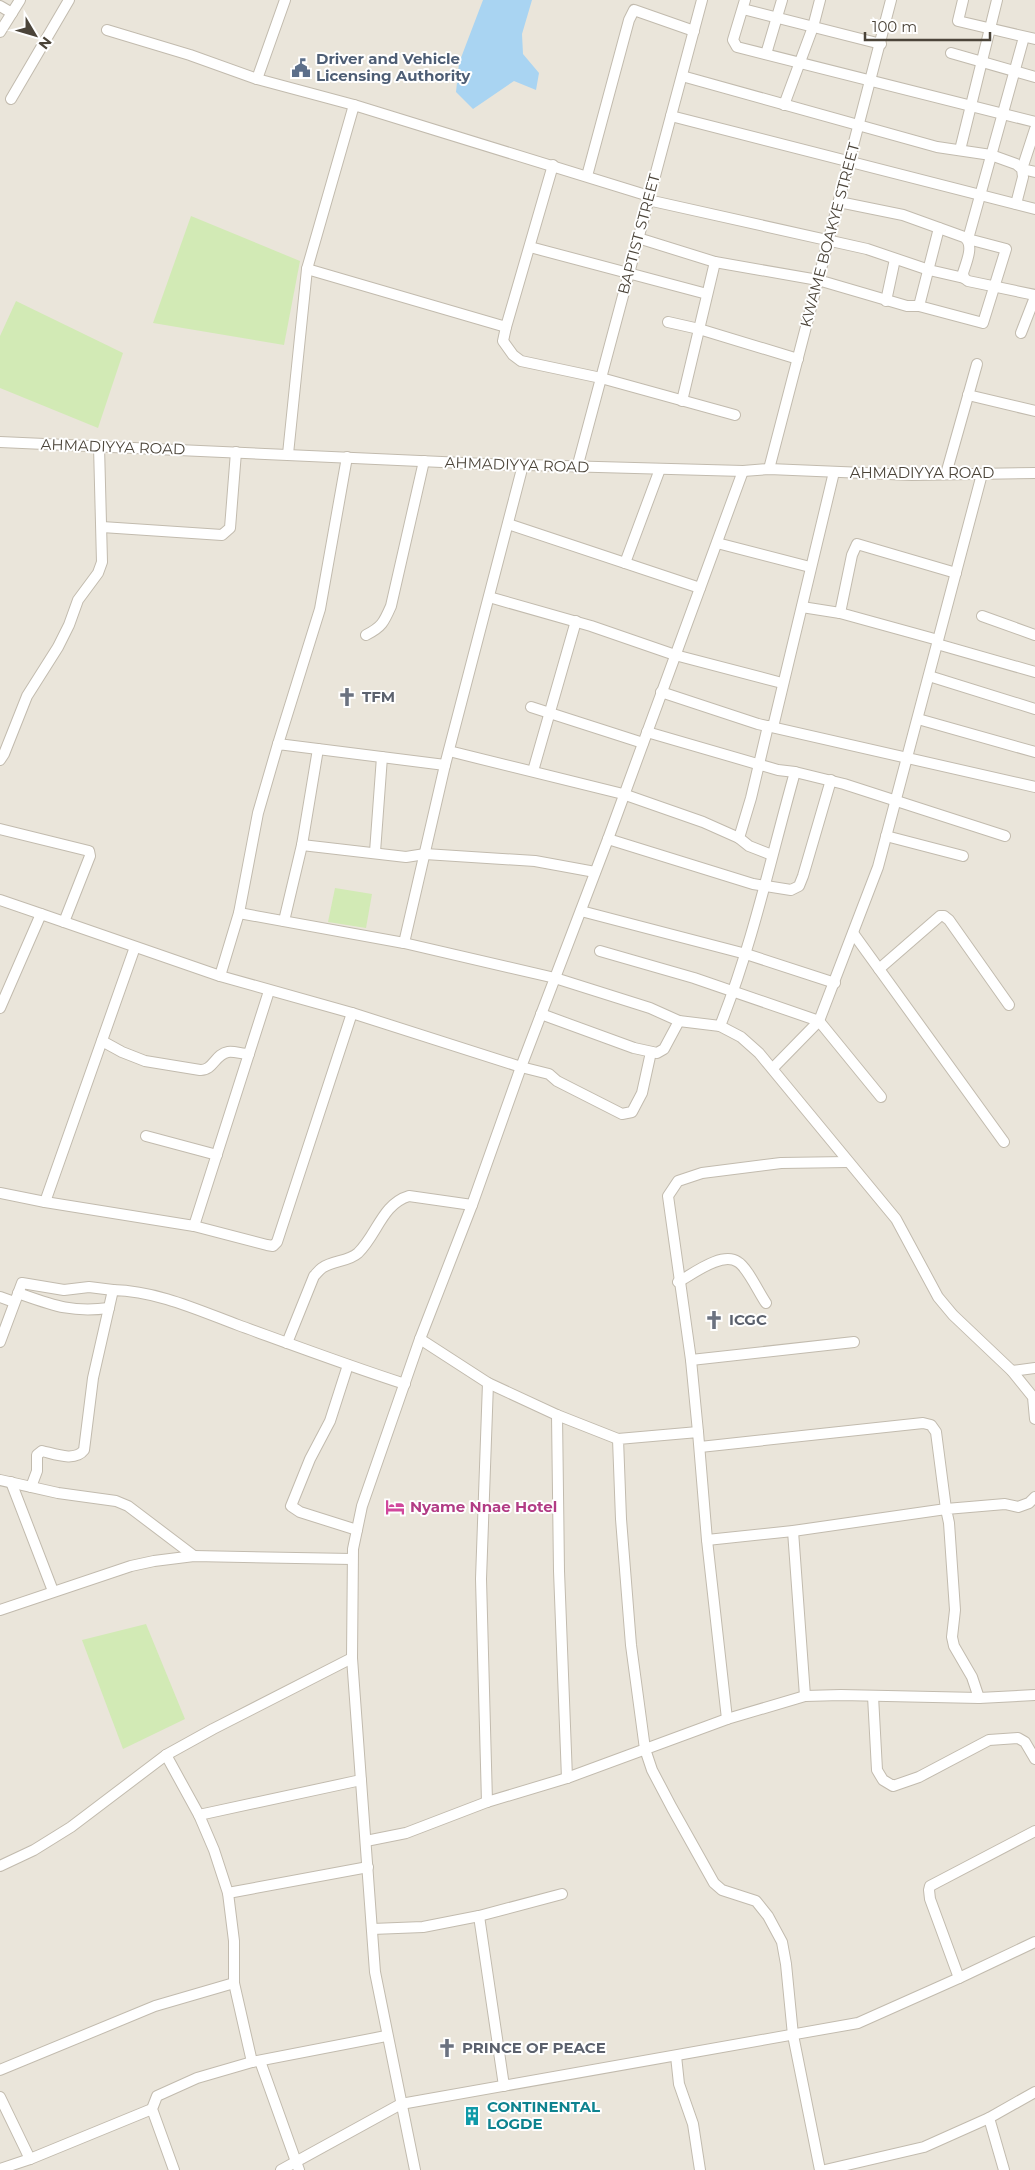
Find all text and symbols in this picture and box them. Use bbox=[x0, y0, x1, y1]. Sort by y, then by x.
north arrow bbox=[10, 10, 60, 60]
scale bar bbox=[865, 10, 990, 42]
text: 100 m bbox=[872, 17, 917, 36]
text: N bbox=[35, 33, 56, 53]
place label: Driver and Vehicle Licensing Authority bbox=[316, 49, 471, 85]
public building icon: Driver and Vehicle Licensing Authority bbox=[290, 57, 312, 79]
street label: KWAME BOAKYE STREET bbox=[796, 140, 863, 329]
street label: BAPTIST STREET bbox=[613, 171, 664, 296]
street label: AHMADIYYA ROAD bbox=[40, 434, 186, 459]
street label: AHMADIYYA ROAD bbox=[444, 452, 590, 477]
street label: AHMADIYYA ROAD bbox=[850, 463, 994, 482]
church icon: TFM bbox=[336, 686, 358, 708]
place label: TFM bbox=[362, 687, 395, 706]
church icon: ICGC bbox=[703, 1309, 725, 1331]
place label: ICGC bbox=[729, 1310, 767, 1329]
hotel icon: Nyame Nnae Hotel bbox=[384, 1496, 406, 1518]
place label: Nyame Nnae Hotel bbox=[410, 1497, 557, 1516]
church icon: PRINCE OF PEACE bbox=[436, 2037, 458, 2059]
place label: PRINCE OF PEACE bbox=[462, 2038, 606, 2057]
place label: CONTINENTAL LOGDE bbox=[487, 2097, 600, 2133]
building icon: CONTINENTAL LOGDE bbox=[461, 2105, 483, 2127]

